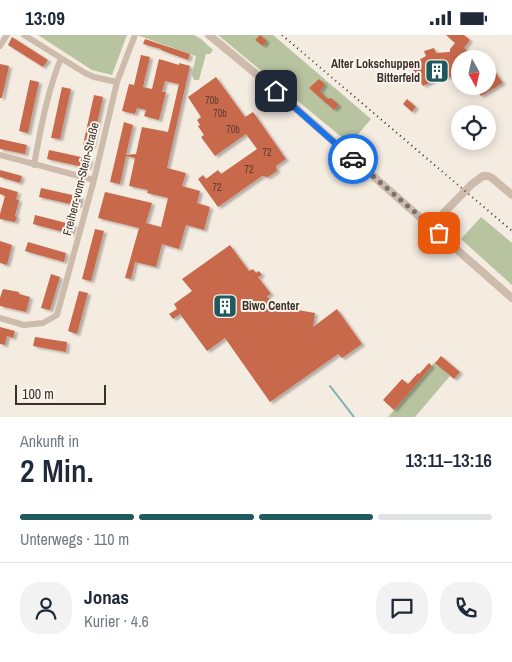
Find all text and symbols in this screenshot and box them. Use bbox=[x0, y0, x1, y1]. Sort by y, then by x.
text: 13:09 bbox=[25, 5, 65, 31]
north arrow bbox=[451, 50, 496, 95]
map controls bbox=[451, 50, 496, 150]
place label: Alter Lokschuppen Bitterfeld bbox=[331, 56, 420, 86]
building icon: Alter Lokschuppen Bitterfeld bbox=[424, 58, 450, 84]
pin bbox=[255, 70, 297, 112]
icon: home bbox=[262, 77, 290, 105]
house number: 70b bbox=[205, 94, 219, 107]
button: locate bbox=[451, 105, 496, 150]
house number: 70b bbox=[213, 107, 227, 120]
street label: Freiherr-vom-Stein-Straße bbox=[59, 121, 103, 237]
house number: 70b bbox=[226, 123, 240, 136]
courier bbox=[328, 134, 378, 184]
icon: car bbox=[339, 145, 367, 173]
house number: 72 bbox=[262, 146, 272, 159]
house number: 72 bbox=[244, 163, 254, 176]
house number: 72 bbox=[212, 181, 222, 194]
pin bbox=[418, 212, 460, 254]
icon: bag bbox=[425, 219, 453, 247]
building icon: Biwo Center bbox=[212, 293, 238, 319]
place label: Biwo Center bbox=[242, 298, 300, 314]
scale bar bbox=[15, 382, 106, 405]
text: 100 m bbox=[22, 385, 54, 403]
text: Ankunft in bbox=[20, 430, 79, 452]
text: 13:11–13:16 bbox=[405, 447, 492, 473]
text: 2 Min. bbox=[20, 449, 94, 492]
text: Unterwegs · 110 m bbox=[20, 528, 129, 550]
button: person bbox=[20, 582, 72, 634]
button: chat bbox=[376, 582, 428, 634]
button: phone bbox=[440, 582, 492, 634]
text: Jonas bbox=[84, 584, 129, 610]
text: Kurier · 4.6 bbox=[84, 610, 149, 632]

